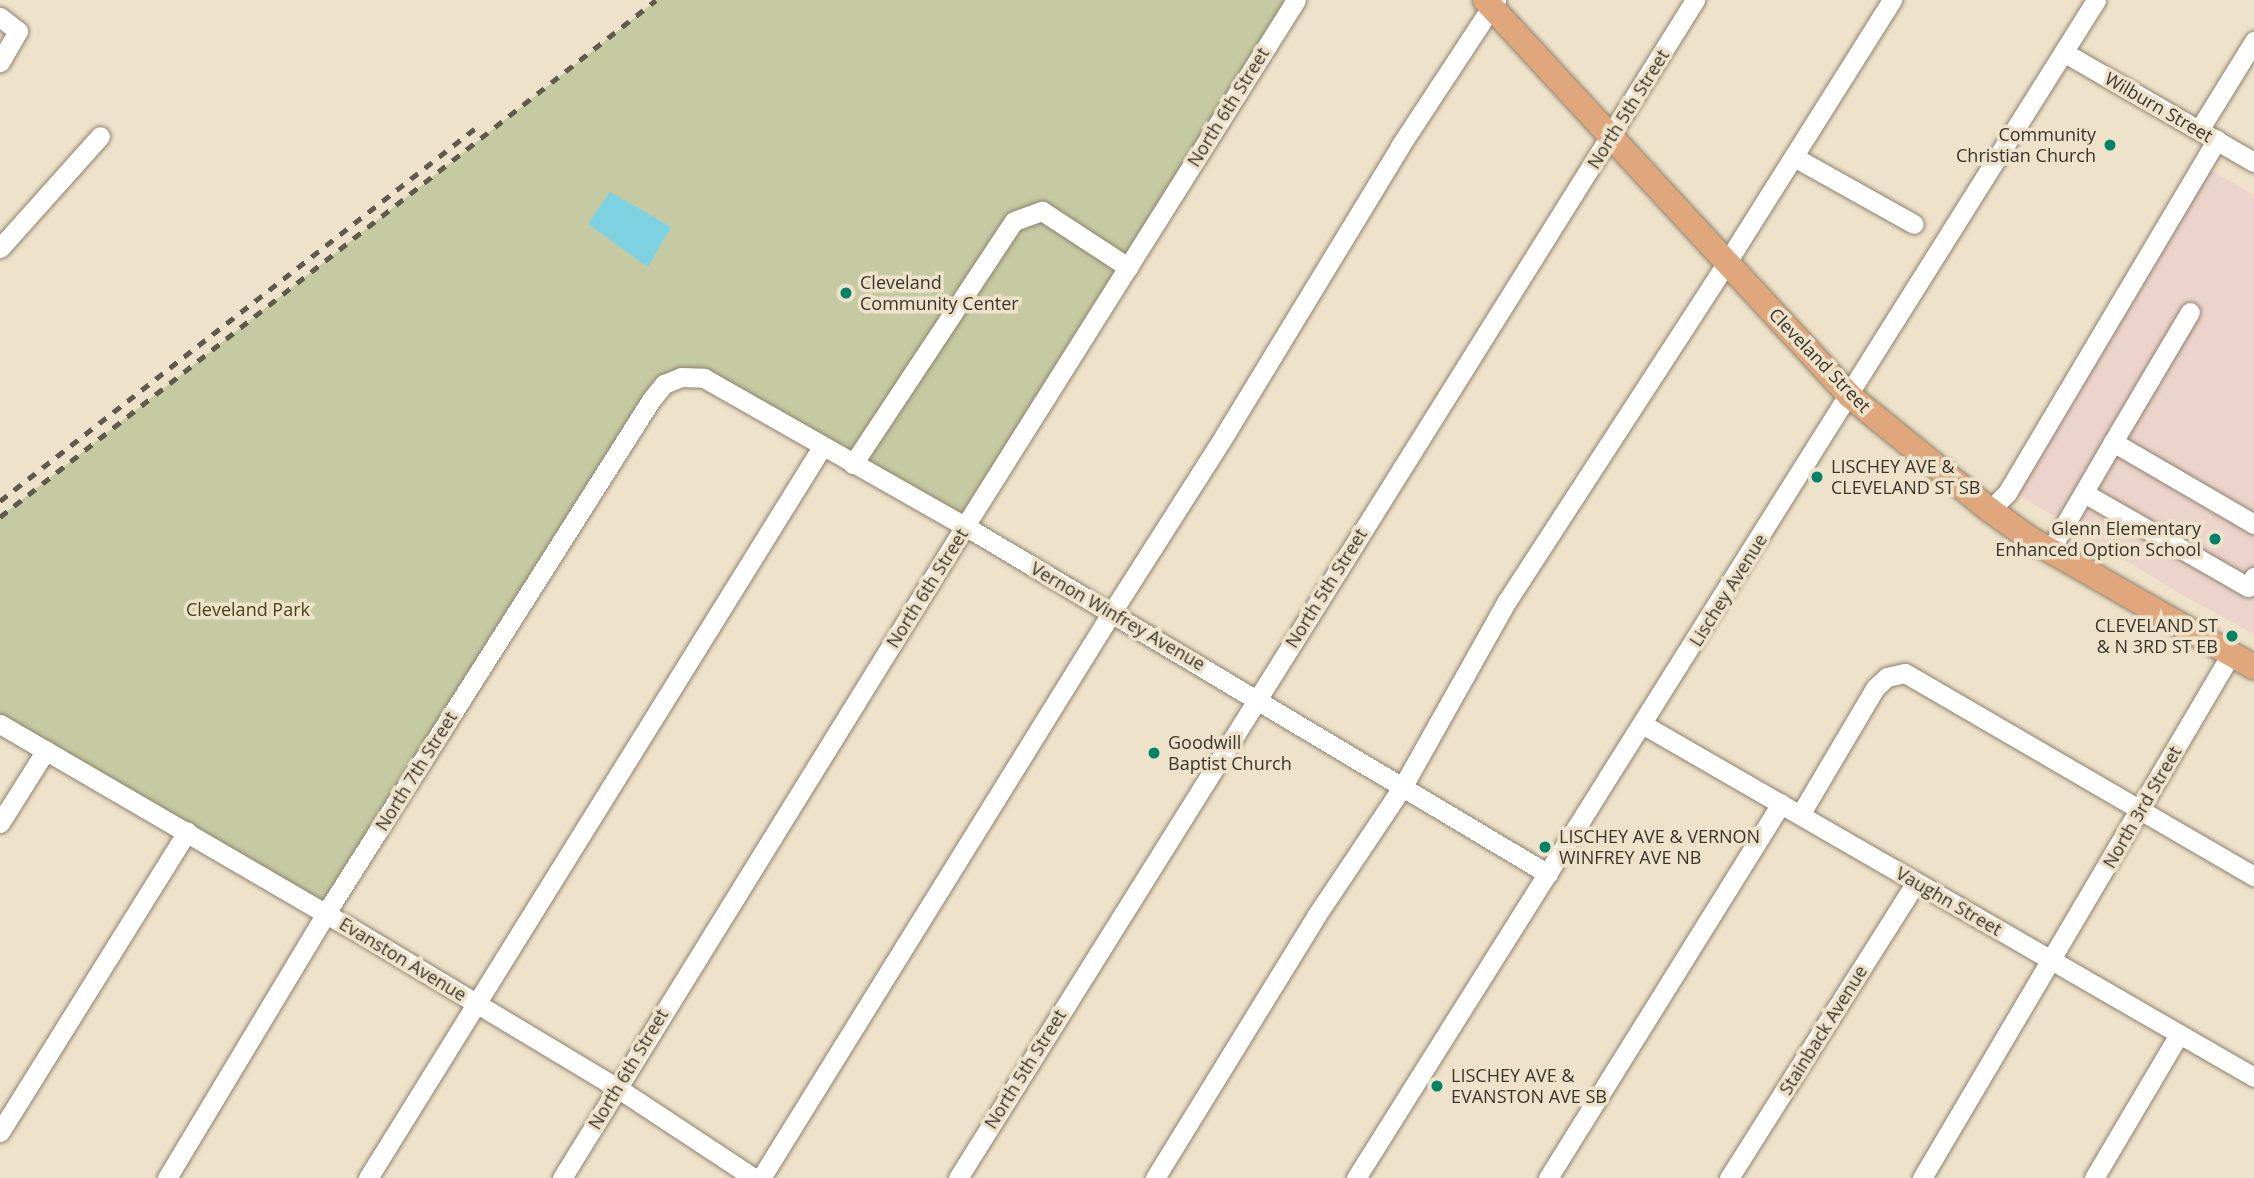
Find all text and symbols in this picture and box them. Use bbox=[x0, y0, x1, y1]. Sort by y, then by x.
street label: North 6th Street bbox=[1183, 43, 1273, 171]
street label: North 5th Street bbox=[1583, 45, 1673, 173]
street label: Wilburn Street bbox=[2101, 67, 2217, 147]
place label: Community Christian Church bbox=[1956, 124, 2096, 166]
marker: Community Christian Church bbox=[2102, 137, 2118, 153]
place label: Cleveland Community Center bbox=[860, 272, 1019, 314]
marker: Cleveland Community Center bbox=[838, 285, 854, 301]
street label: Cleveland Street bbox=[1765, 303, 1875, 417]
place label: LISCHEY AVE & CLEVELAND ST SB bbox=[1831, 456, 1980, 498]
marker: LISCHEY AVE & CLEVELAND ST SB bbox=[1809, 469, 1825, 485]
place label: Glenn Elementary Enhanced Option School bbox=[1995, 518, 2201, 560]
street label: North 6th Street bbox=[882, 524, 972, 652]
street label: North 5th Street bbox=[1281, 524, 1371, 652]
street label: Lischey Avenue bbox=[1685, 530, 1771, 650]
marker: Glenn Elementary Enhanced Option School bbox=[2207, 531, 2223, 547]
street label: Vernon Winfrey Avenue bbox=[1027, 557, 1209, 675]
park label: Cleveland Park bbox=[186, 598, 310, 620]
place label: CLEVELAND ST & N 3RD ST EB bbox=[2095, 615, 2218, 658]
marker: CLEVELAND ST & N 3RD ST EB bbox=[2224, 628, 2240, 644]
street label: North 7th Street bbox=[371, 707, 461, 835]
place label: Goodwill Baptist Church bbox=[1168, 732, 1292, 774]
street label: North 3rd Street bbox=[2098, 742, 2186, 872]
marker: Goodwill Baptist Church bbox=[1146, 745, 1162, 761]
place label: LISCHEY AVE & VERNON WINFREY AVE NB bbox=[1559, 826, 1760, 868]
marker: LISCHEY AVE & VERNON WINFREY AVE NB bbox=[1537, 839, 1553, 855]
street label: Vaughn Street bbox=[1892, 862, 2006, 940]
street label: Evanston Avenue bbox=[336, 913, 470, 1005]
street label: Stainback Avenue bbox=[1775, 961, 1871, 1099]
street label: North 6th Street bbox=[584, 1005, 672, 1133]
street label: North 5th Street bbox=[980, 1005, 1070, 1133]
place label: LISCHEY AVE & EVANSTON AVE SB bbox=[1451, 1065, 1607, 1108]
marker: LISCHEY AVE & EVANSTON AVE SB bbox=[1429, 1078, 1445, 1094]

